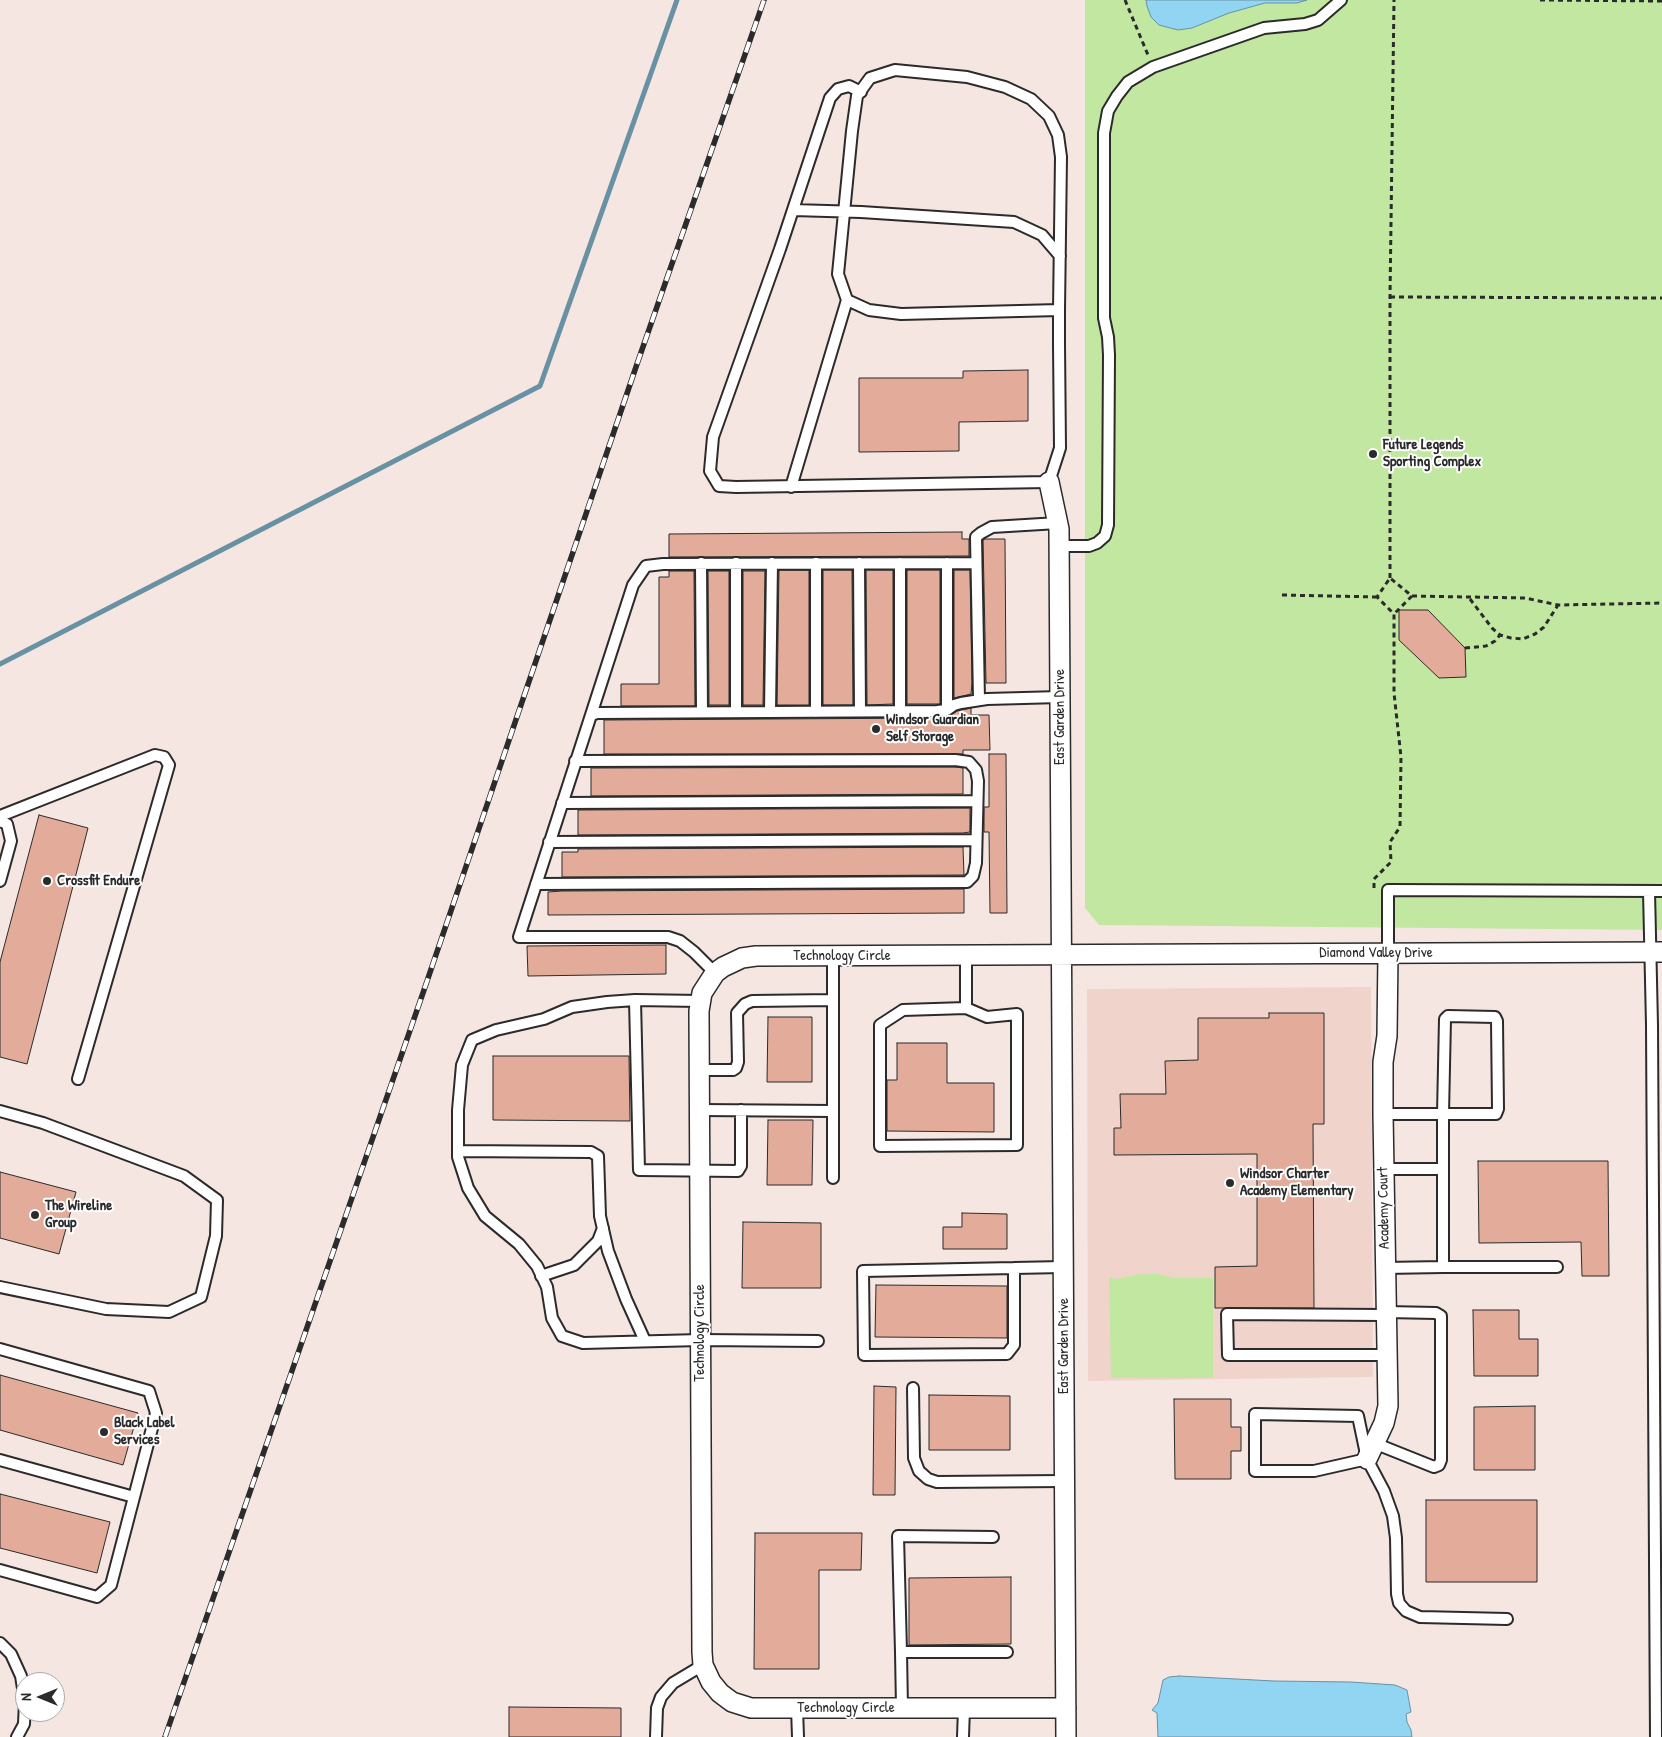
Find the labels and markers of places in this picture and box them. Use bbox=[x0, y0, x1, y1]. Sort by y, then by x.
place label: Future Legends Sporting Complex bbox=[1383, 436, 1481, 471]
marker: Future Legends Sporting Complex bbox=[1367, 448, 1379, 460]
place label: Windsor Guardian Self Storage bbox=[886, 711, 979, 746]
marker: Windsor Guardian Self Storage bbox=[870, 723, 882, 735]
place label: Crossfit Endure bbox=[57, 872, 140, 890]
marker: Crossfit Endure bbox=[41, 875, 53, 887]
place label: Windsor Charter Academy Elementary bbox=[1240, 1165, 1354, 1200]
marker: Windsor Charter Academy Elementary bbox=[1224, 1177, 1236, 1189]
place label: The Wireline Group bbox=[45, 1197, 112, 1232]
marker: The Wireline Group bbox=[29, 1209, 41, 1221]
place label: Black Label Services bbox=[114, 1414, 175, 1449]
marker: Black Label Services bbox=[98, 1426, 110, 1438]

